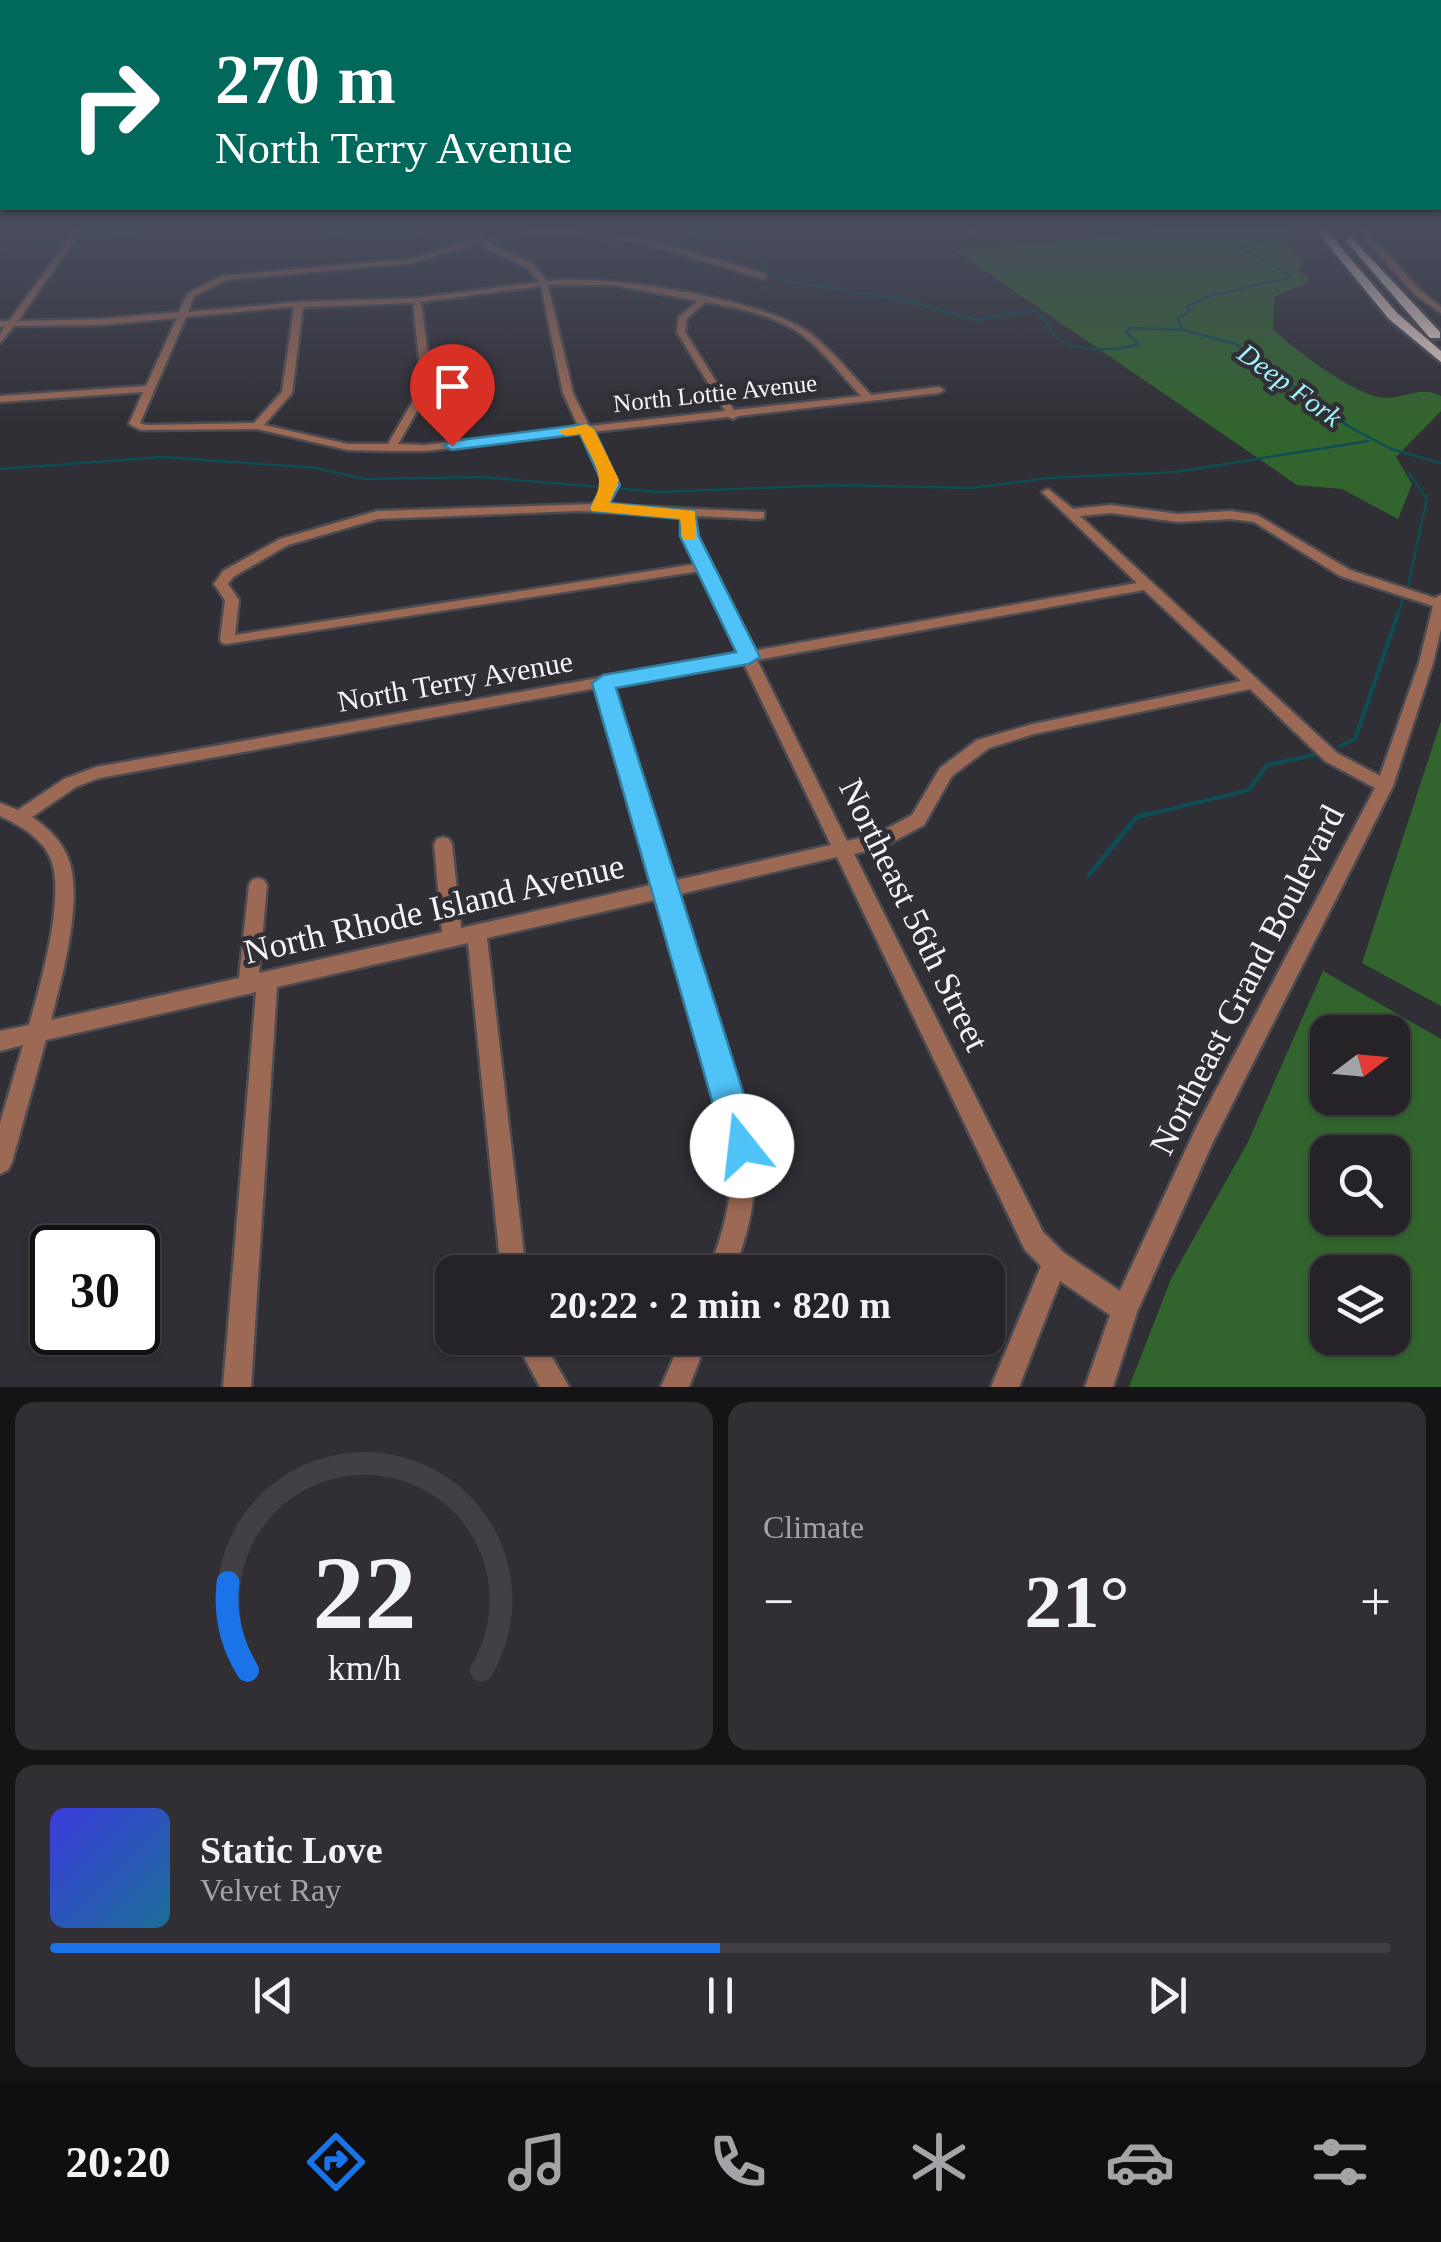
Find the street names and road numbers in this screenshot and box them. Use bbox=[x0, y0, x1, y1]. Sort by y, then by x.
street label: North Lottie Avenue bbox=[612, 369, 818, 417]
street label: North Terry Avenue bbox=[335, 644, 575, 718]
street label: Northeast 56th Street bbox=[831, 773, 997, 1057]
street label: Northeast Grand Boulevard bbox=[1142, 798, 1352, 1161]
street label: North Rhode Island Avenue bbox=[240, 846, 628, 972]

